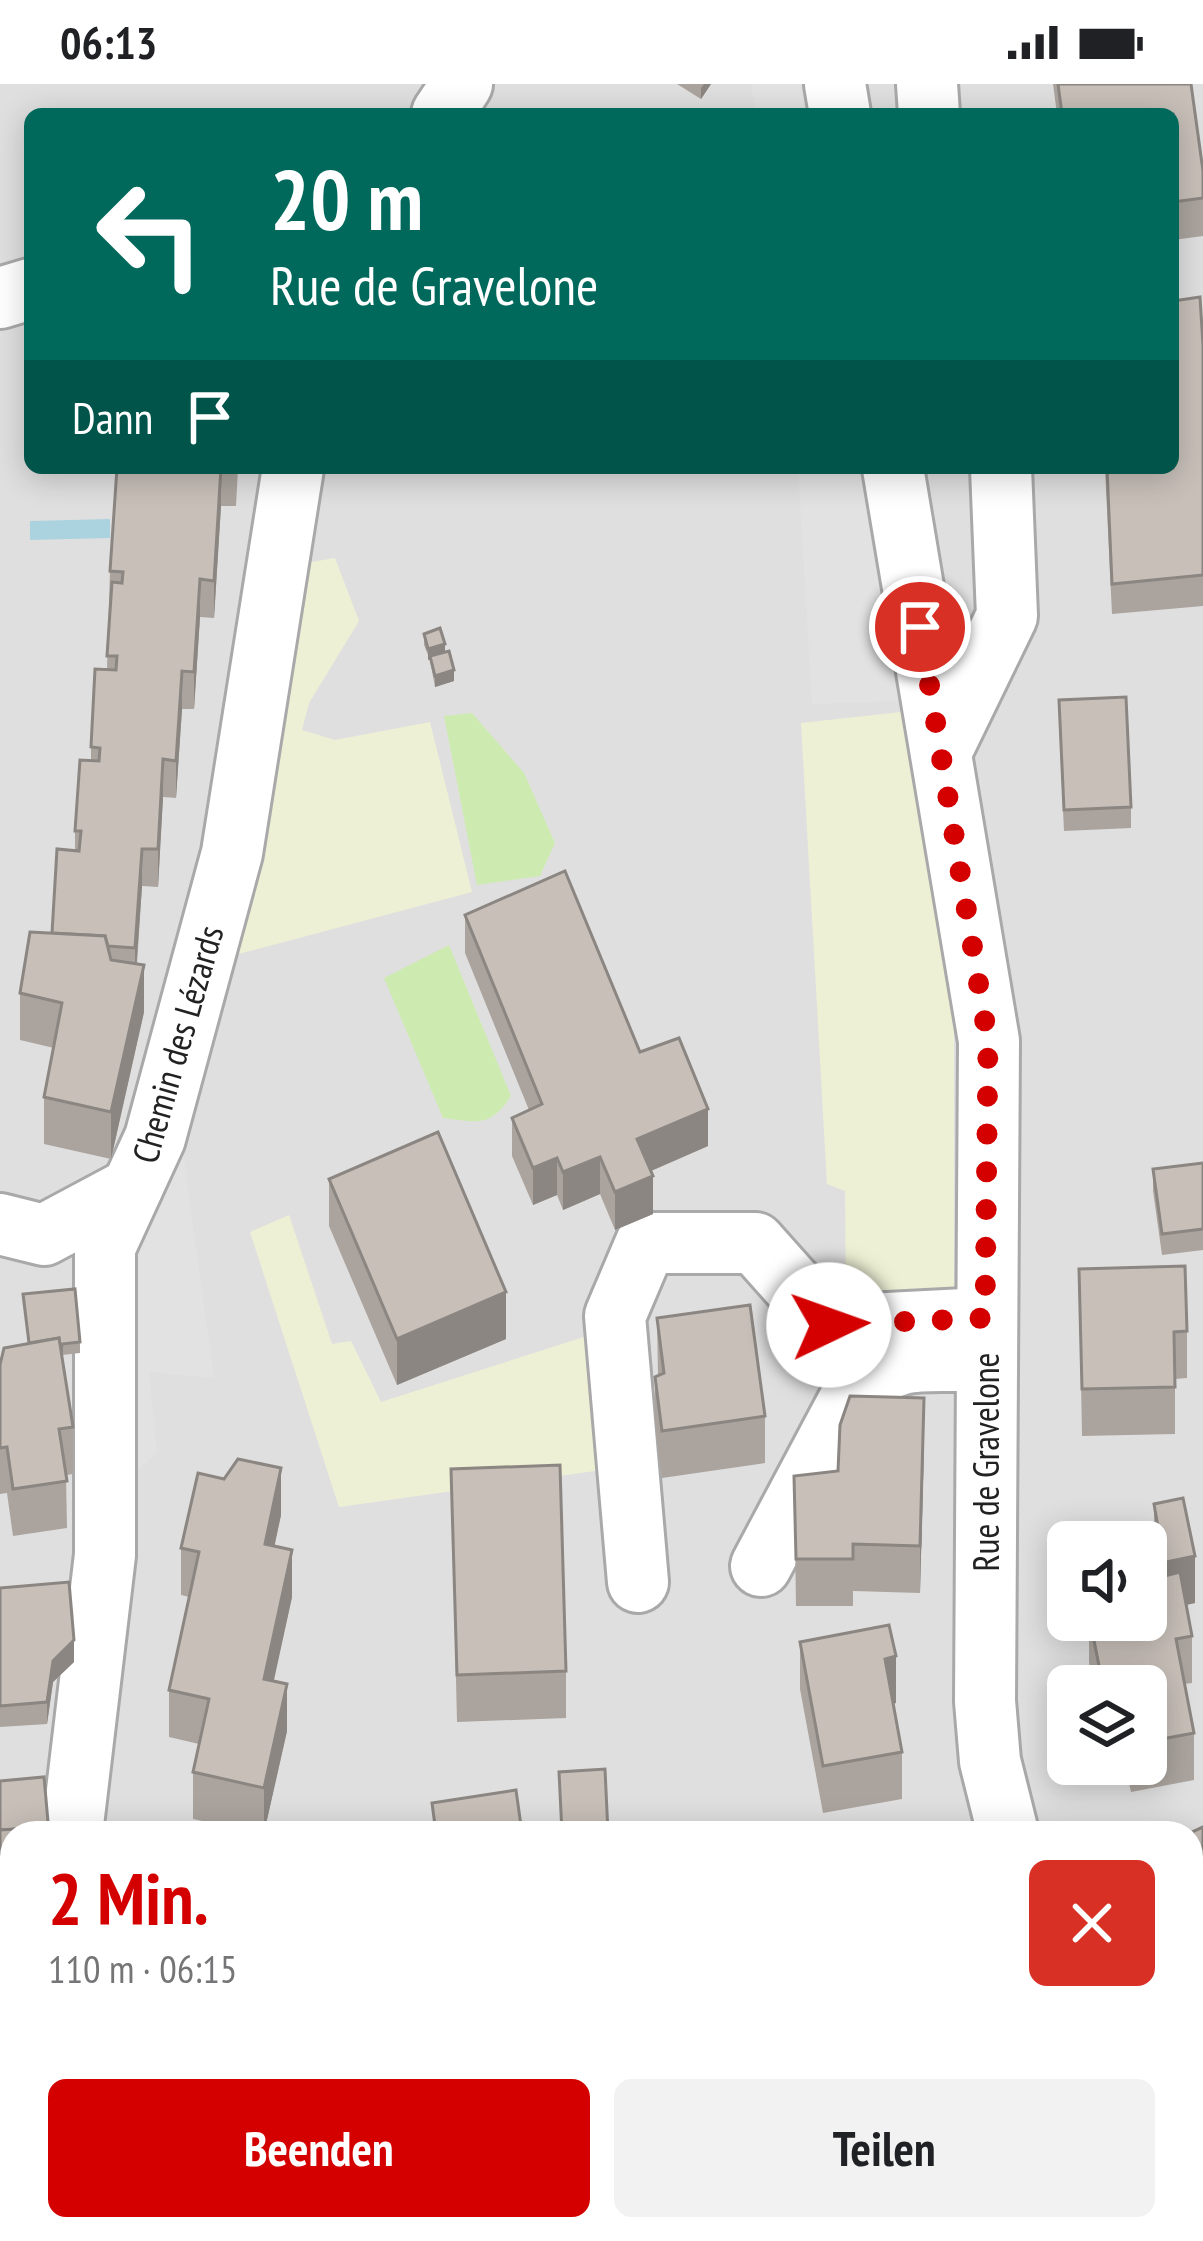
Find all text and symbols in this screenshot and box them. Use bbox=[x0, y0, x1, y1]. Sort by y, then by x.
text: 06:13 bbox=[60, 13, 157, 71]
text: 20 m bbox=[270, 144, 423, 253]
icon: left bbox=[72, 156, 228, 312]
text: Rue de Gravelone bbox=[270, 250, 598, 320]
icon: arrive bbox=[177, 384, 243, 450]
text: Dann bbox=[72, 388, 153, 446]
pin bbox=[869, 576, 971, 678]
icon: arrive bbox=[887, 594, 953, 660]
street label: Chemin des Lézards bbox=[121, 920, 233, 1168]
position arrow bbox=[766, 1262, 892, 1388]
street label: Rue de Gravelone bbox=[962, 1353, 1009, 1571]
map controls bbox=[1047, 1521, 1167, 1785]
button: sound bbox=[1047, 1521, 1167, 1641]
button: layers bbox=[1047, 1665, 1167, 1785]
text: 2 Min. bbox=[48, 1851, 209, 1944]
button: close bbox=[1029, 1860, 1155, 1986]
text: 110 m · 06:15 bbox=[48, 1943, 237, 1994]
button: Beenden bbox=[48, 2079, 590, 2217]
button: Teilen bbox=[614, 2079, 1155, 2217]

